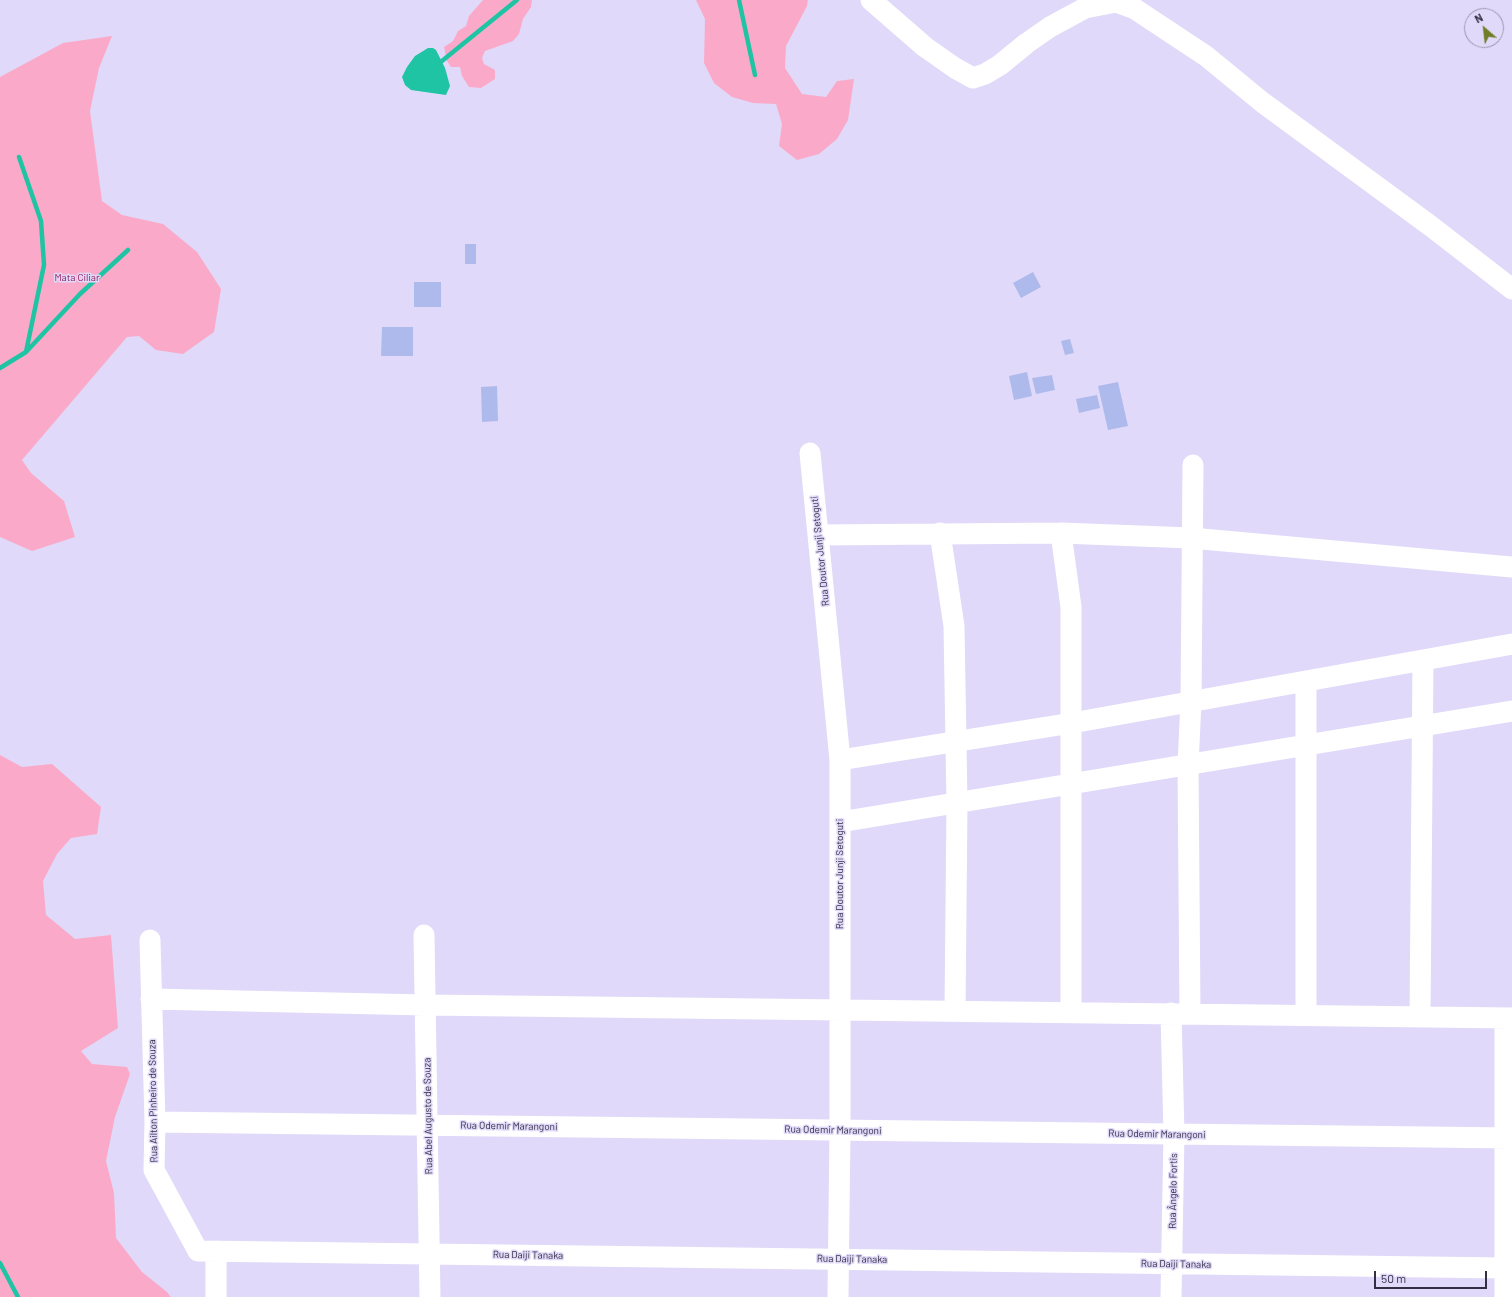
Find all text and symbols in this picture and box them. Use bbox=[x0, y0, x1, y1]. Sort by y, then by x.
north arrow bbox=[1464, 8, 1504, 48]
text: N bbox=[1472, 10, 1485, 25]
park label: Mata Ciliar bbox=[54, 272, 100, 284]
street label: Rua Doutor Junji Setoguti bbox=[808, 495, 832, 607]
street label: Rua Doutor Junji Setoguti bbox=[834, 819, 846, 929]
street label: Rua Ailton Pinheiro de Souza bbox=[146, 1039, 160, 1163]
street label: Rua Abel Augusto de Souza bbox=[421, 1058, 435, 1174]
street label: Rua Odemir Marangoni bbox=[460, 1119, 558, 1133]
street label: Rua Odemir Marangoni bbox=[784, 1123, 882, 1137]
street label: Rua Odemir Marangoni bbox=[1108, 1127, 1206, 1141]
street label: Rua Ângelo Fortis bbox=[1166, 1153, 1180, 1229]
street label: Rua Daiji Tanaka bbox=[493, 1248, 563, 1262]
street label: Rua Daiji Tanaka bbox=[817, 1252, 887, 1266]
street label: Rua Daiji Tanaka bbox=[1141, 1257, 1211, 1271]
scale bar bbox=[1376, 1263, 1489, 1289]
text: 50 m bbox=[1381, 1271, 1406, 1285]

